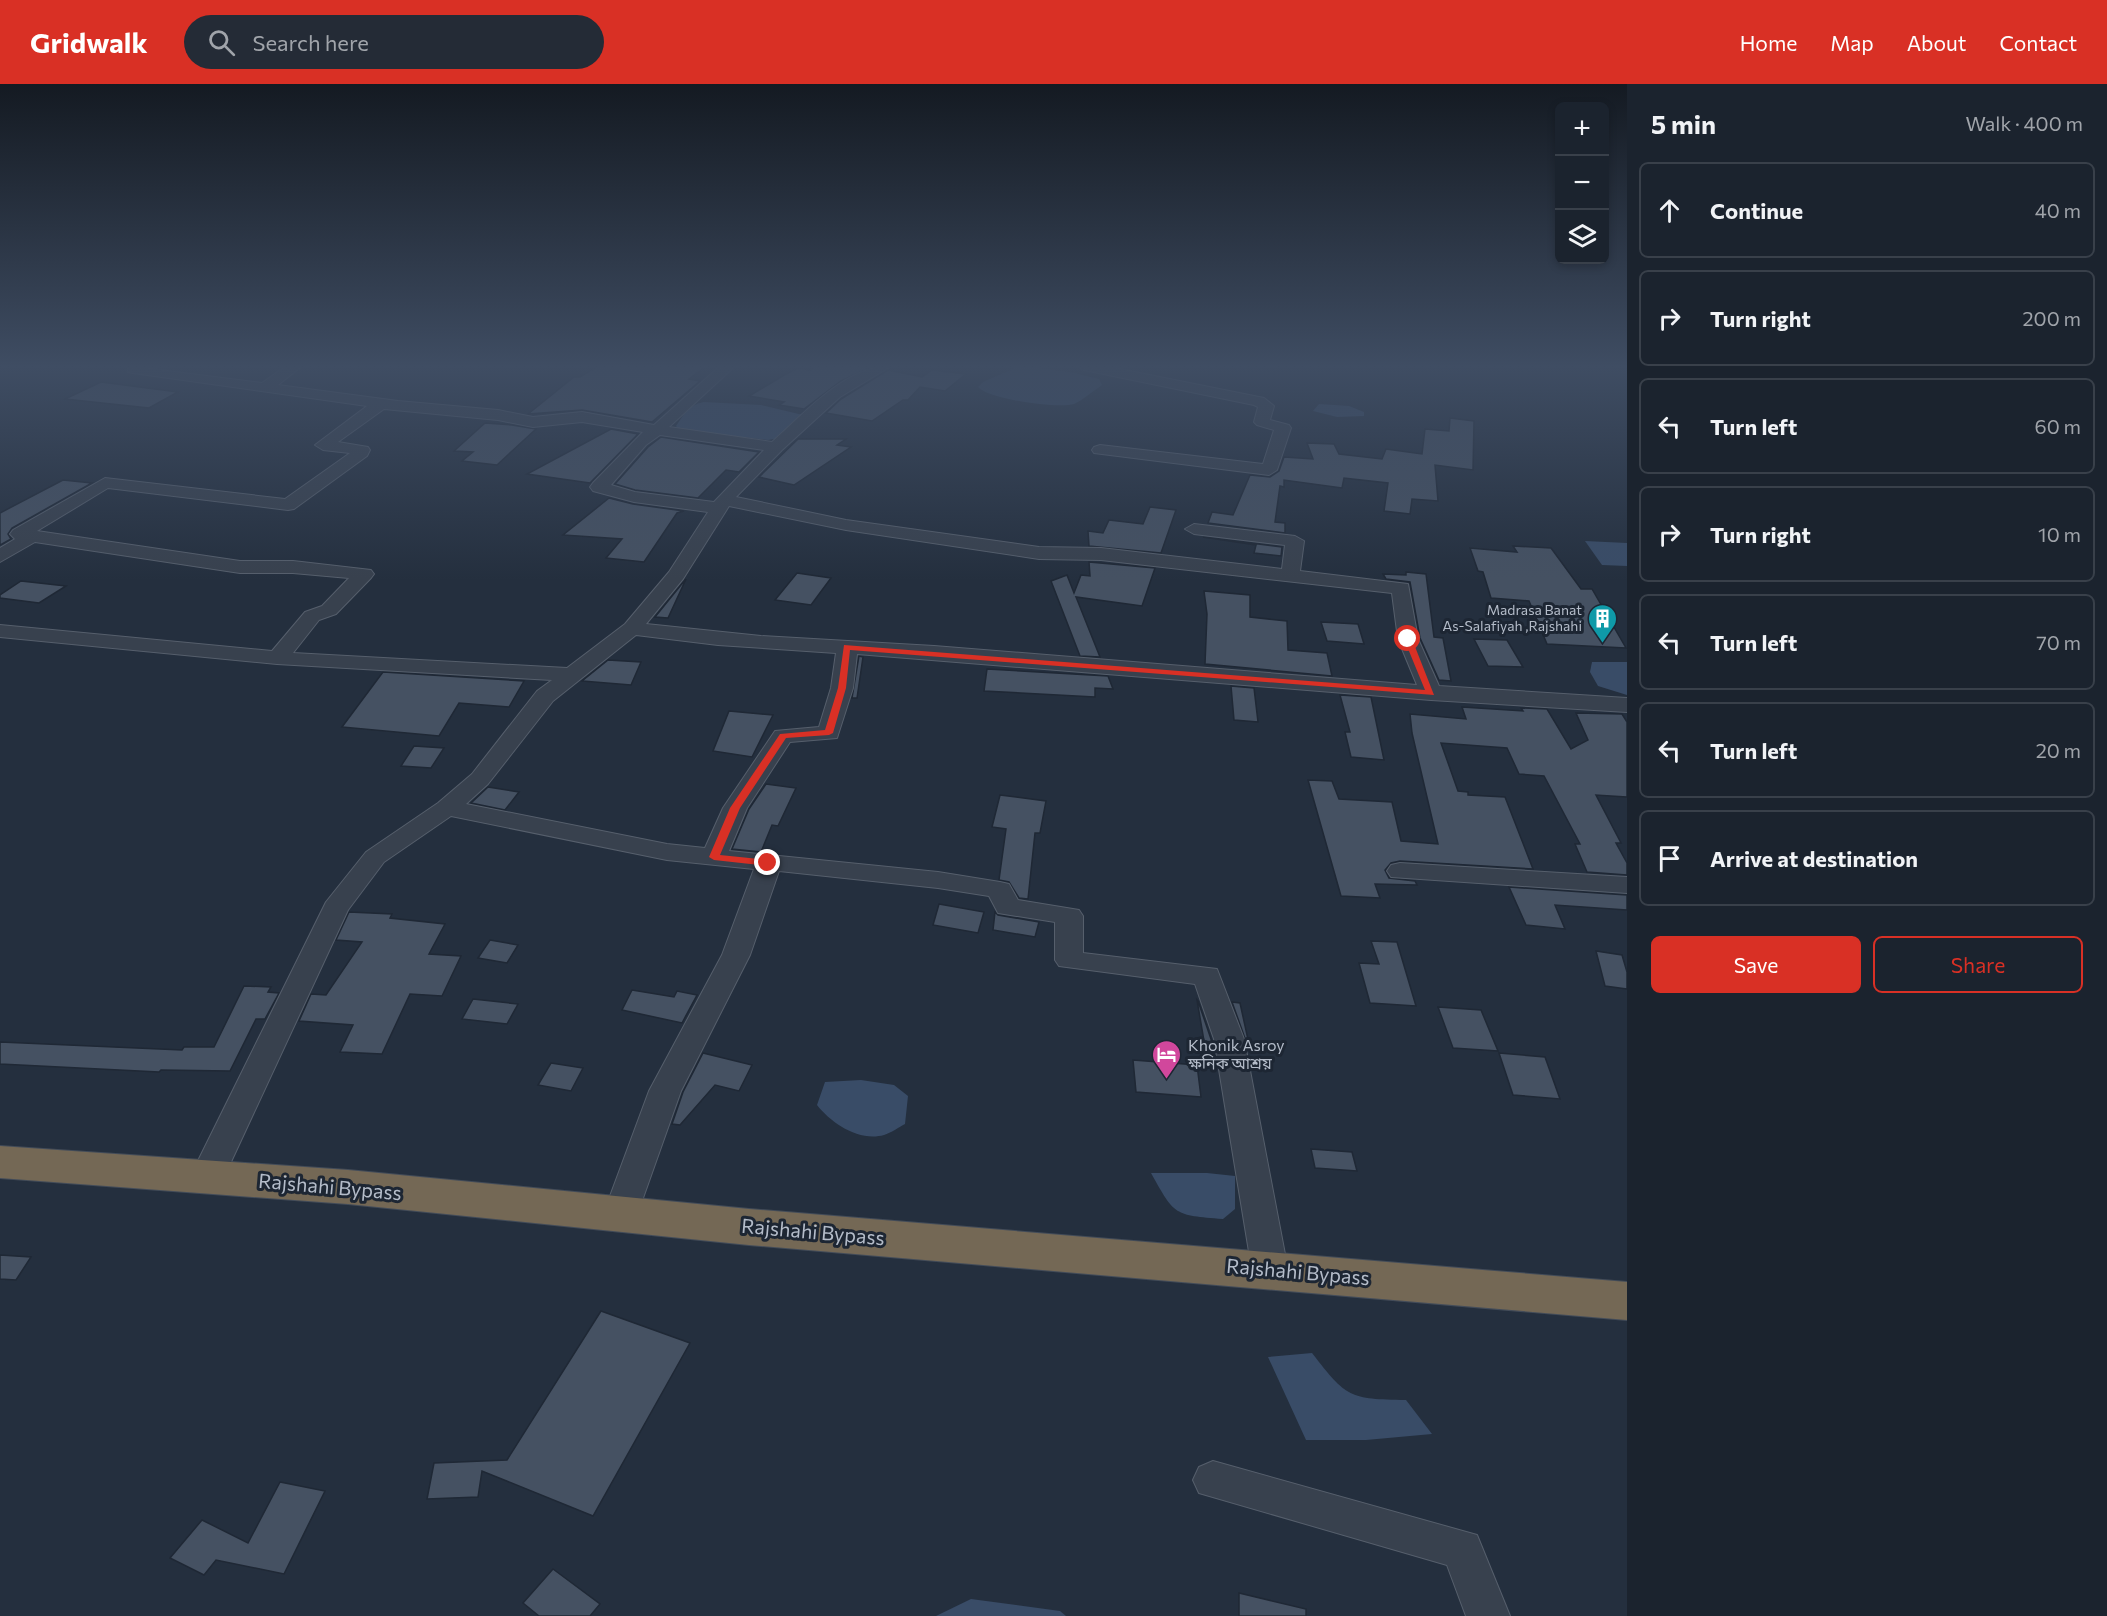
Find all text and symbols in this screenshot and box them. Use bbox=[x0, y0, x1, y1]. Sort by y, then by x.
search box bbox=[184, 15, 604, 69]
text: Gridwalk bbox=[30, 25, 148, 59]
icon: search bbox=[205, 26, 238, 59]
text: Search here bbox=[253, 29, 369, 56]
text: Home bbox=[1740, 30, 1797, 55]
text: Map bbox=[1830, 30, 1874, 55]
text: About bbox=[1907, 30, 1966, 55]
text: Contact bbox=[1999, 30, 2077, 55]
map controls bbox=[1555, 102, 1609, 264]
button: + bbox=[1555, 102, 1609, 156]
text: 5 min bbox=[1651, 108, 1716, 139]
text: Walk · 400 m bbox=[1966, 111, 2083, 135]
button: − bbox=[1555, 156, 1609, 210]
icon: ahead bbox=[1653, 194, 1686, 227]
text: Continue bbox=[1710, 197, 1803, 224]
text: 40 m bbox=[2035, 198, 2081, 222]
button: layers bbox=[1555, 210, 1609, 264]
icon: right bbox=[1653, 302, 1686, 335]
text: Turn right bbox=[1710, 305, 1811, 332]
text: 200 m bbox=[2023, 306, 2081, 330]
icon: left bbox=[1653, 410, 1686, 443]
text: Turn left bbox=[1710, 413, 1797, 440]
text: 60 m bbox=[2035, 414, 2081, 438]
icon: right bbox=[1653, 518, 1686, 551]
text: Turn right bbox=[1710, 521, 1811, 548]
text: 10 m bbox=[2038, 522, 2081, 546]
place label: Madrasa Banat As-Salafiyah ,Rajshahi bbox=[1443, 601, 1582, 634]
building icon: Madrasa Banat As-Salafiyah ,Rajshahi bbox=[1587, 602, 1619, 644]
route start bbox=[1394, 625, 1420, 651]
icon: left bbox=[1653, 626, 1686, 659]
text: Turn left bbox=[1710, 629, 1797, 656]
text: 70 m bbox=[2036, 630, 2081, 654]
icon: left bbox=[1653, 734, 1686, 767]
text: Turn left bbox=[1710, 737, 1797, 764]
text: 20 m bbox=[2036, 738, 2081, 762]
icon: arrive bbox=[1653, 842, 1686, 875]
text: Arrive at destination bbox=[1710, 845, 1918, 872]
route end bbox=[754, 849, 780, 875]
button: Save bbox=[1651, 936, 1861, 993]
button: Share bbox=[1873, 936, 2083, 993]
place label: Khonik Asroy ক্ষনিক আশ্রয় bbox=[1187, 1035, 1284, 1072]
hotel icon: Khonik Asroy ক্ষনিক আশ্রয় bbox=[1151, 1038, 1183, 1080]
street label: Rajshahi Bypass bbox=[257, 1168, 403, 1204]
street label: Rajshahi Bypass bbox=[740, 1213, 886, 1249]
street label: Rajshahi Bypass bbox=[1225, 1253, 1371, 1289]

